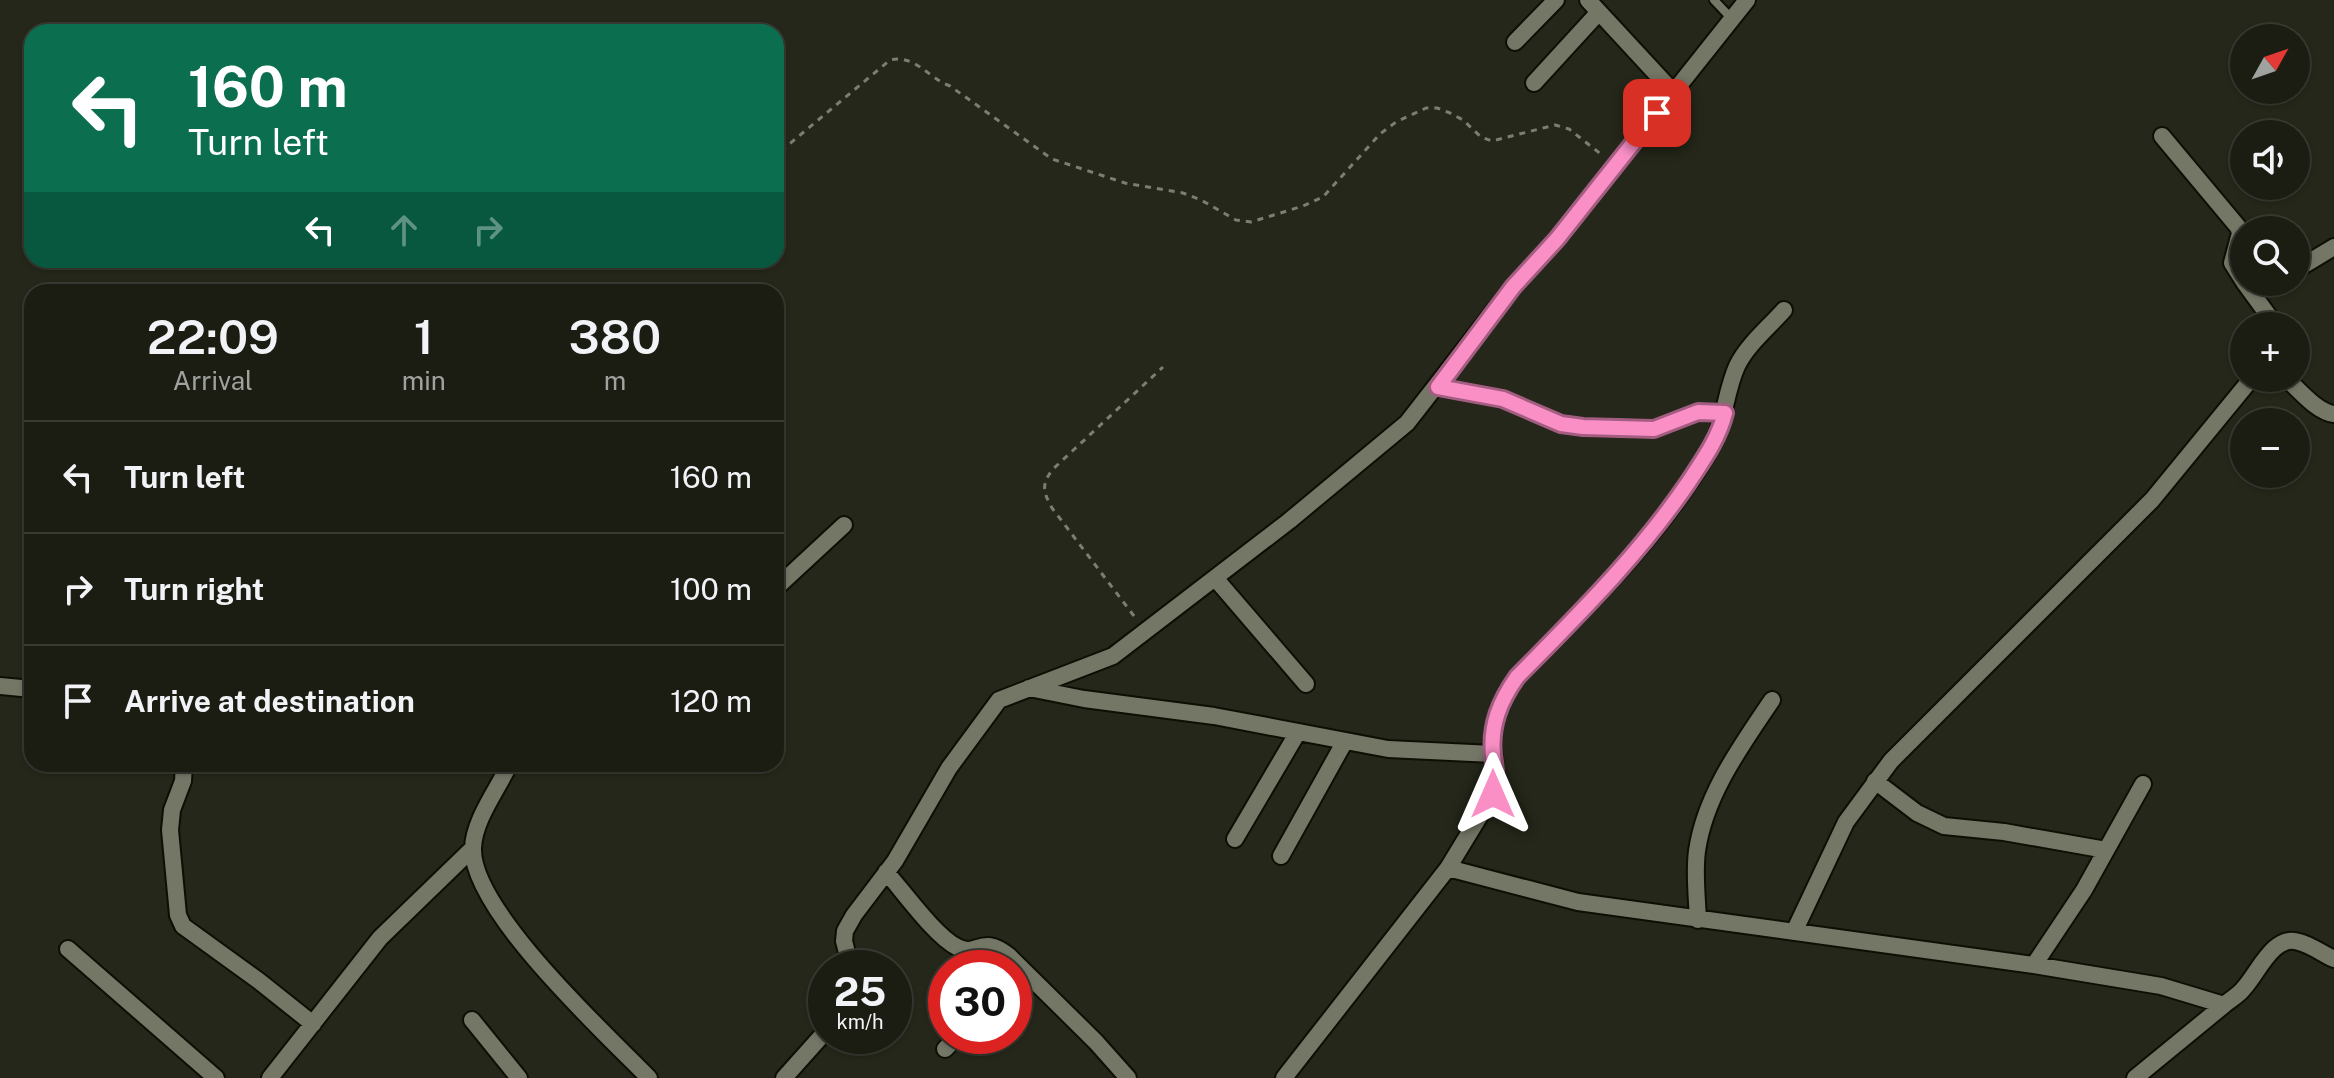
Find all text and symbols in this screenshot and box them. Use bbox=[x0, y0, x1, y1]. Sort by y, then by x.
north arrow bbox=[2230, 24, 2310, 104]
map controls bbox=[2230, 24, 2310, 488]
text: 160 m bbox=[188, 54, 348, 120]
icon: left bbox=[56, 56, 160, 160]
pin bbox=[1623, 79, 1691, 147]
icon: arrive bbox=[1635, 91, 1679, 135]
button: sound bbox=[2230, 120, 2310, 200]
text: Turn left bbox=[188, 121, 329, 163]
icon: left bbox=[298, 208, 342, 252]
icon: ahead bbox=[382, 208, 426, 252]
icon: right bbox=[466, 208, 510, 252]
button: search bbox=[2230, 216, 2310, 296]
text: 22:09 bbox=[147, 308, 279, 365]
text: 1 bbox=[414, 308, 434, 365]
text: 380 bbox=[569, 308, 661, 365]
button: + bbox=[2230, 312, 2310, 392]
text: Arrival bbox=[173, 365, 253, 396]
text: min bbox=[402, 365, 446, 396]
text: m bbox=[604, 365, 626, 396]
button: − bbox=[2230, 408, 2310, 488]
icon: left bbox=[56, 455, 100, 499]
text: Turn left bbox=[124, 459, 245, 495]
text: 160 m bbox=[670, 459, 752, 495]
icon: right bbox=[56, 567, 100, 611]
text: Turn right bbox=[124, 571, 264, 607]
text: 100 m bbox=[670, 571, 752, 607]
icon: arrive bbox=[56, 679, 100, 723]
text: Arrive at destination bbox=[124, 683, 415, 719]
text: 120 m bbox=[670, 683, 752, 719]
position arrow bbox=[1451, 752, 1535, 836]
speed limit sign: 30 bbox=[928, 950, 1032, 1054]
text: 25 bbox=[834, 968, 886, 1015]
text: km/h bbox=[836, 1010, 884, 1034]

